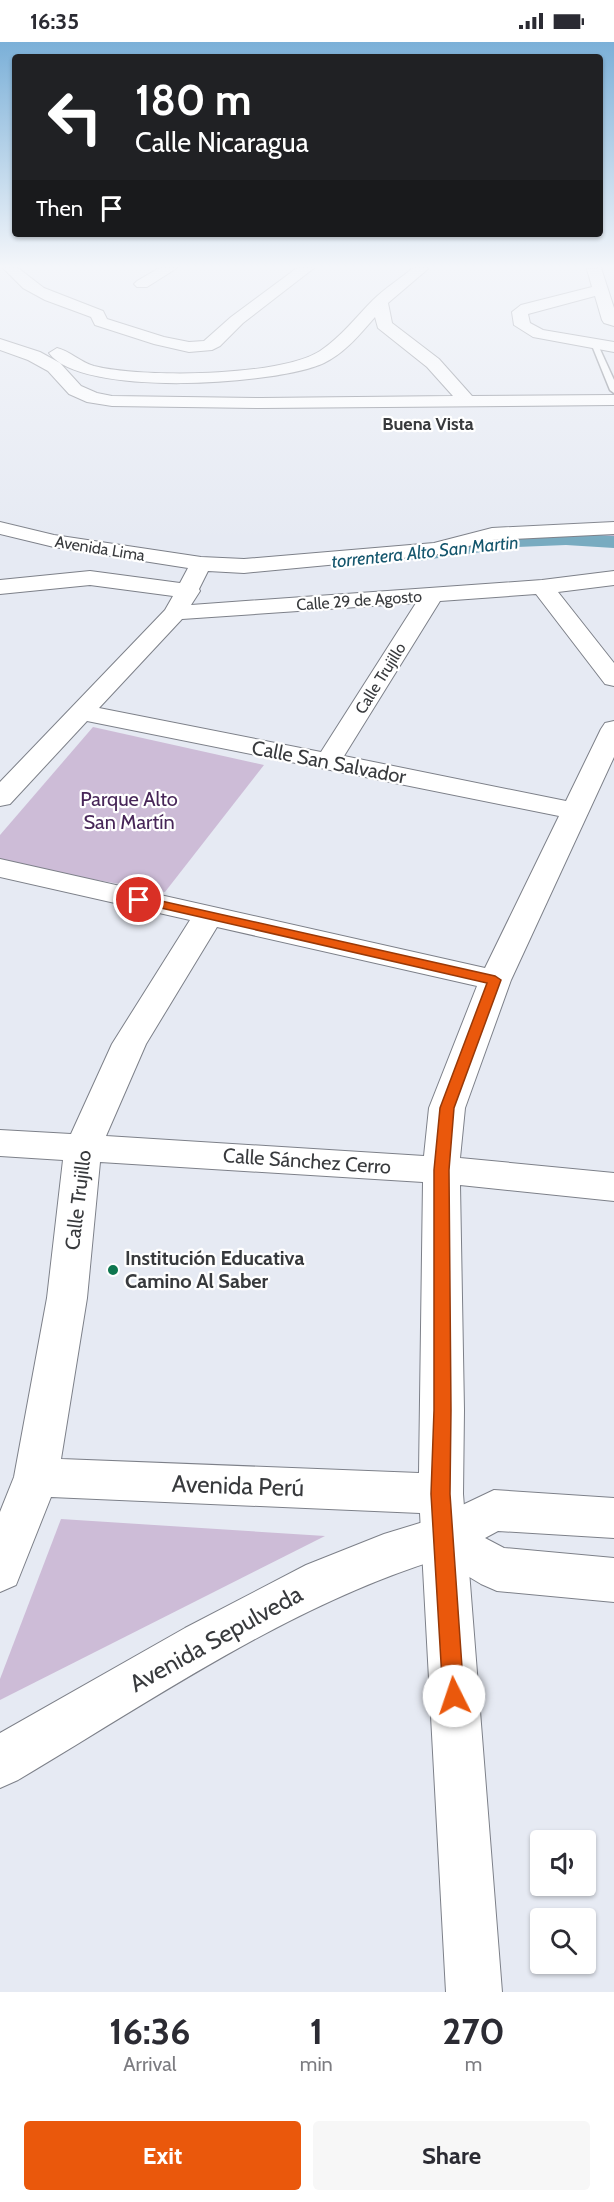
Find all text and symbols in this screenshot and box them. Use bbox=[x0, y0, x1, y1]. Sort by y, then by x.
text: 16:35 bbox=[30, 8, 79, 35]
text: 180 m bbox=[135, 74, 251, 126]
icon: left bbox=[36, 78, 114, 156]
text: Calle Nicaragua bbox=[135, 126, 309, 159]
icon: arrive bbox=[95, 192, 128, 225]
text: Then bbox=[36, 195, 83, 222]
district label: Buena Vista bbox=[382, 413, 474, 435]
water label: torrentera Alto San Martin bbox=[331, 531, 519, 573]
street label: Avenida Lima bbox=[54, 532, 147, 565]
street label: Calle 29 de Agosto bbox=[296, 587, 423, 614]
street label: Calle Trujillo bbox=[351, 639, 410, 717]
street label: Calle San Salvador bbox=[250, 735, 409, 789]
park label: Parque Alto San Martín bbox=[80, 787, 178, 834]
pin bbox=[113, 874, 164, 925]
icon: arrive bbox=[122, 883, 155, 916]
street label: Calle Sánchez Cerro bbox=[222, 1143, 392, 1179]
street label: Calle Trujillo bbox=[60, 1149, 96, 1251]
place label: Institución Educativa Camino Al Saber bbox=[125, 1246, 304, 1293]
marker: Institución Educativa Camino Al Saber bbox=[106, 1263, 120, 1277]
street label: Avenida Perú bbox=[171, 1469, 305, 1502]
street label: Avenida Sepulveda bbox=[124, 1579, 308, 1698]
position arrow bbox=[422, 1664, 486, 1728]
map controls bbox=[530, 1830, 596, 1974]
button: sound bbox=[530, 1830, 596, 1896]
button: search bbox=[530, 1908, 596, 1974]
text: 16:36 bbox=[109, 2009, 191, 2053]
text: 1 bbox=[310, 2009, 323, 2053]
text: 270 bbox=[442, 2009, 505, 2053]
text: Arrival bbox=[123, 2052, 177, 2076]
text: min bbox=[300, 2052, 333, 2076]
text: m bbox=[465, 2052, 482, 2076]
button: Exit bbox=[24, 2121, 301, 2190]
button: Share bbox=[313, 2121, 590, 2190]

